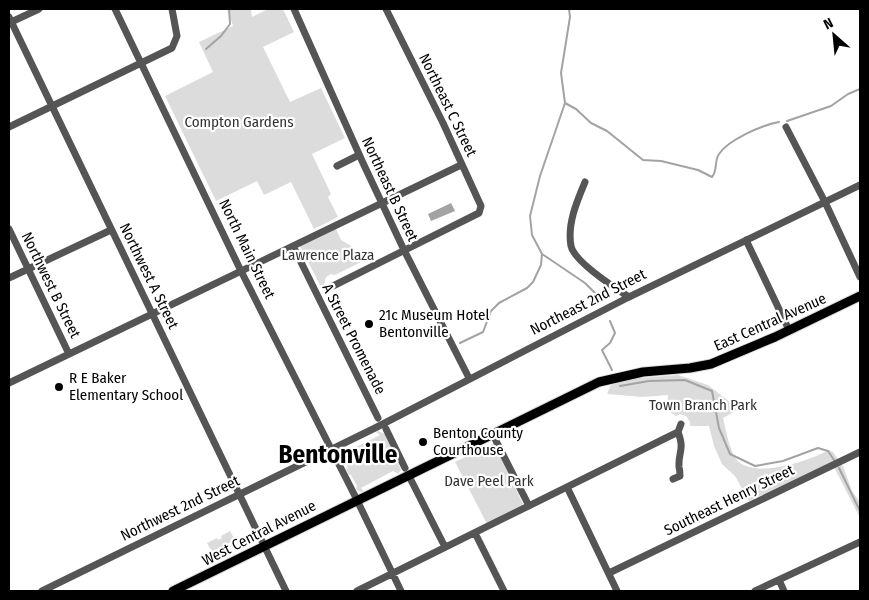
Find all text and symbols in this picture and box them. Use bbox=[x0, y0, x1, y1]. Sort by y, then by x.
north arrow bbox=[809, 10, 859, 60]
text: N bbox=[821, 14, 836, 33]
street label: Northeast C Street bbox=[415, 51, 481, 160]
park label: Compton Gardens bbox=[184, 113, 294, 131]
street label: Northeast B Street bbox=[358, 134, 422, 244]
street label: North Main Street bbox=[215, 196, 279, 302]
street label: Northwest A Street bbox=[116, 220, 182, 332]
street label: Northwest B Street bbox=[18, 229, 84, 341]
park label: Lawrence Plaza bbox=[282, 246, 374, 264]
street label: Northeast 2nd Street bbox=[527, 265, 649, 339]
street label: A Street Promenade bbox=[318, 281, 390, 397]
street label: East Central Avenue bbox=[711, 289, 829, 355]
place label: 21c Museum Hotel Bentonville bbox=[379, 306, 489, 341]
marker: 21c Museum Hotel Bentonville bbox=[363, 318, 375, 330]
place label: R E Baker Elementary School bbox=[69, 369, 183, 404]
marker: R E Baker Elementary School bbox=[53, 381, 65, 393]
park label: Town Branch Park bbox=[649, 396, 757, 414]
place label: Benton County Courthouse bbox=[433, 424, 523, 459]
marker: Benton County Courthouse bbox=[417, 436, 429, 448]
district label: Bentonville bbox=[279, 440, 398, 470]
street label: Southeast Henry Street bbox=[661, 461, 797, 539]
street label: Northwest 2nd Street bbox=[118, 471, 242, 545]
park label: Dave Peel Park bbox=[444, 472, 534, 490]
street label: West Central Avenue bbox=[199, 497, 319, 569]

